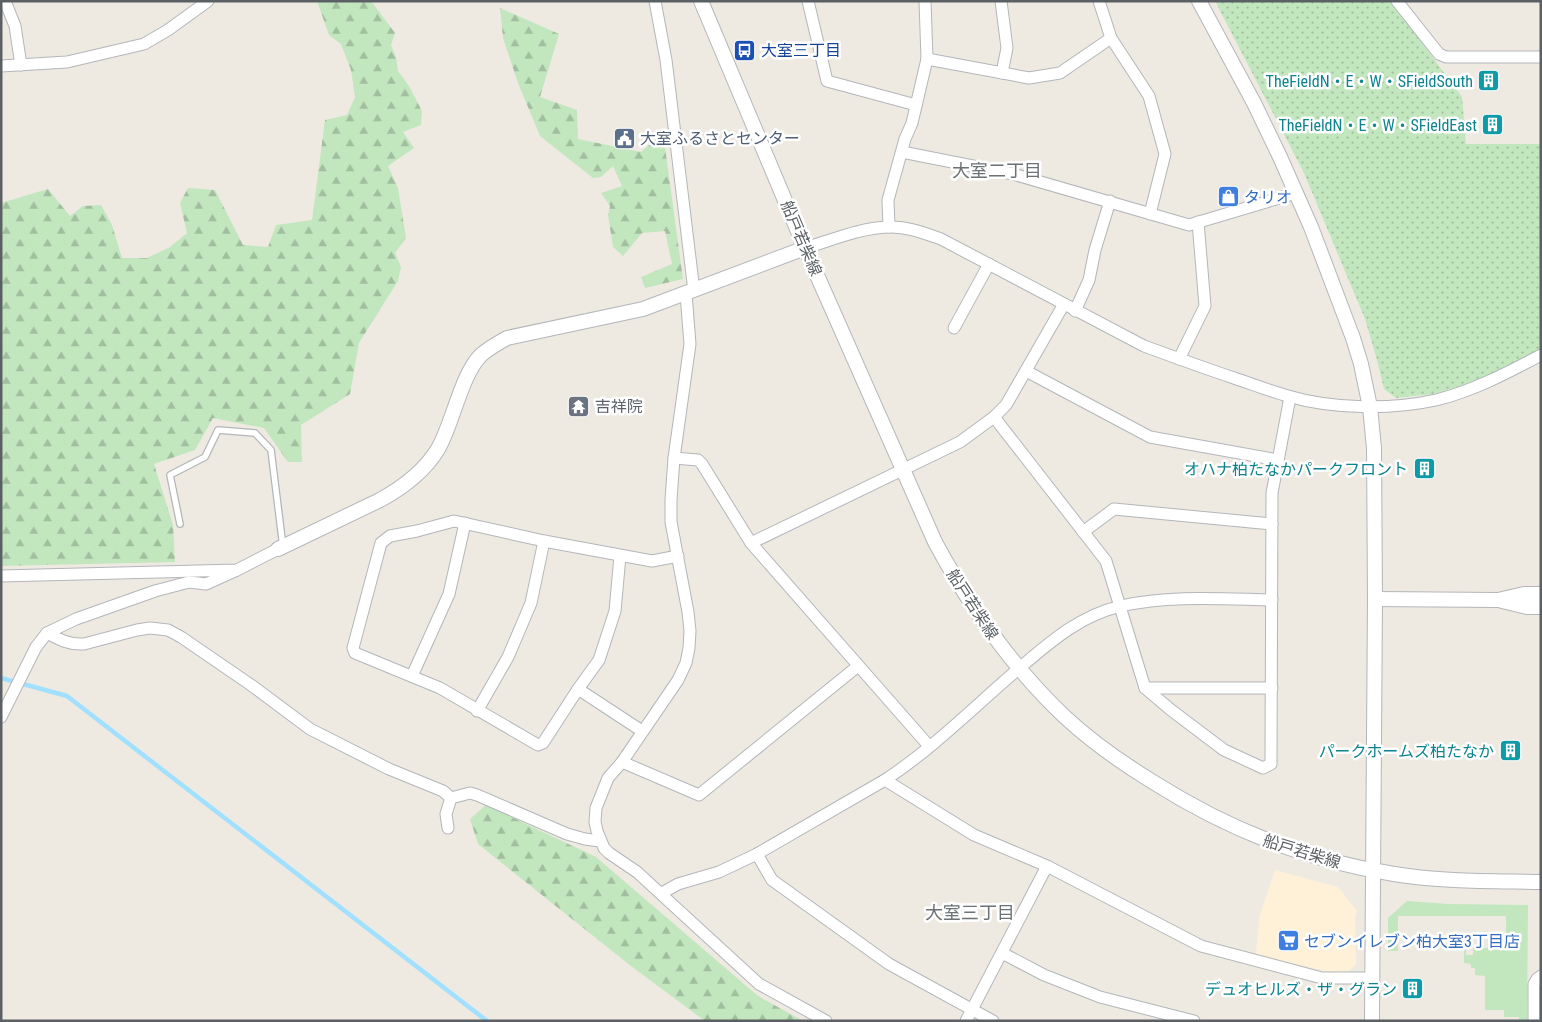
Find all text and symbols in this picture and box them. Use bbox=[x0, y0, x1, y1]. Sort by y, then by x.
bus stop icon: 大室三丁目 bbox=[733, 38, 757, 62]
place label: 大室三丁目 bbox=[761, 41, 841, 60]
building icon: TheFieldN・E・W・SFieldSouth bbox=[1477, 69, 1501, 93]
place label: TheFieldN・E・W・SFieldSouth bbox=[1266, 72, 1473, 91]
building icon: TheFieldN・E・W・SFieldEast bbox=[1481, 113, 1505, 137]
place label: TheFieldN・E・W・SFieldEast bbox=[1278, 116, 1477, 135]
public building icon: 大室ふるさとセンター bbox=[612, 126, 636, 150]
place label: 大室ふるさとセンター bbox=[640, 129, 800, 148]
district label: 大室二丁目 bbox=[952, 160, 1042, 181]
shop icon: タリオ bbox=[1216, 185, 1240, 209]
place label: タリオ bbox=[1244, 188, 1292, 207]
street label: 船戸若柴線 bbox=[777, 198, 826, 279]
temple icon: 吉祥院 bbox=[567, 394, 591, 418]
place label: 吉祥院 bbox=[595, 397, 643, 416]
building icon: オハナ柏たなかパークフロント bbox=[1412, 457, 1436, 481]
place label: オハナ柏たなかパークフロント bbox=[1184, 460, 1408, 479]
street label: 船戸若柴線 bbox=[943, 566, 1002, 643]
building icon: パークホームズ柏たなか bbox=[1498, 739, 1522, 763]
place label: パークホームズ柏たなか bbox=[1318, 742, 1494, 761]
street label: 船戸若柴線 bbox=[1261, 831, 1343, 872]
district label: 大室三丁目 bbox=[925, 902, 1015, 923]
supermarket icon: セブンイレブン柏大室3丁目店 bbox=[1276, 929, 1300, 953]
place label: セブンイレブン柏大室3丁目店 bbox=[1304, 932, 1520, 951]
building icon: デュオヒルズ・ザ・グラン bbox=[1401, 977, 1425, 1001]
place label: デュオヒルズ・ザ・グラン bbox=[1205, 980, 1397, 999]

